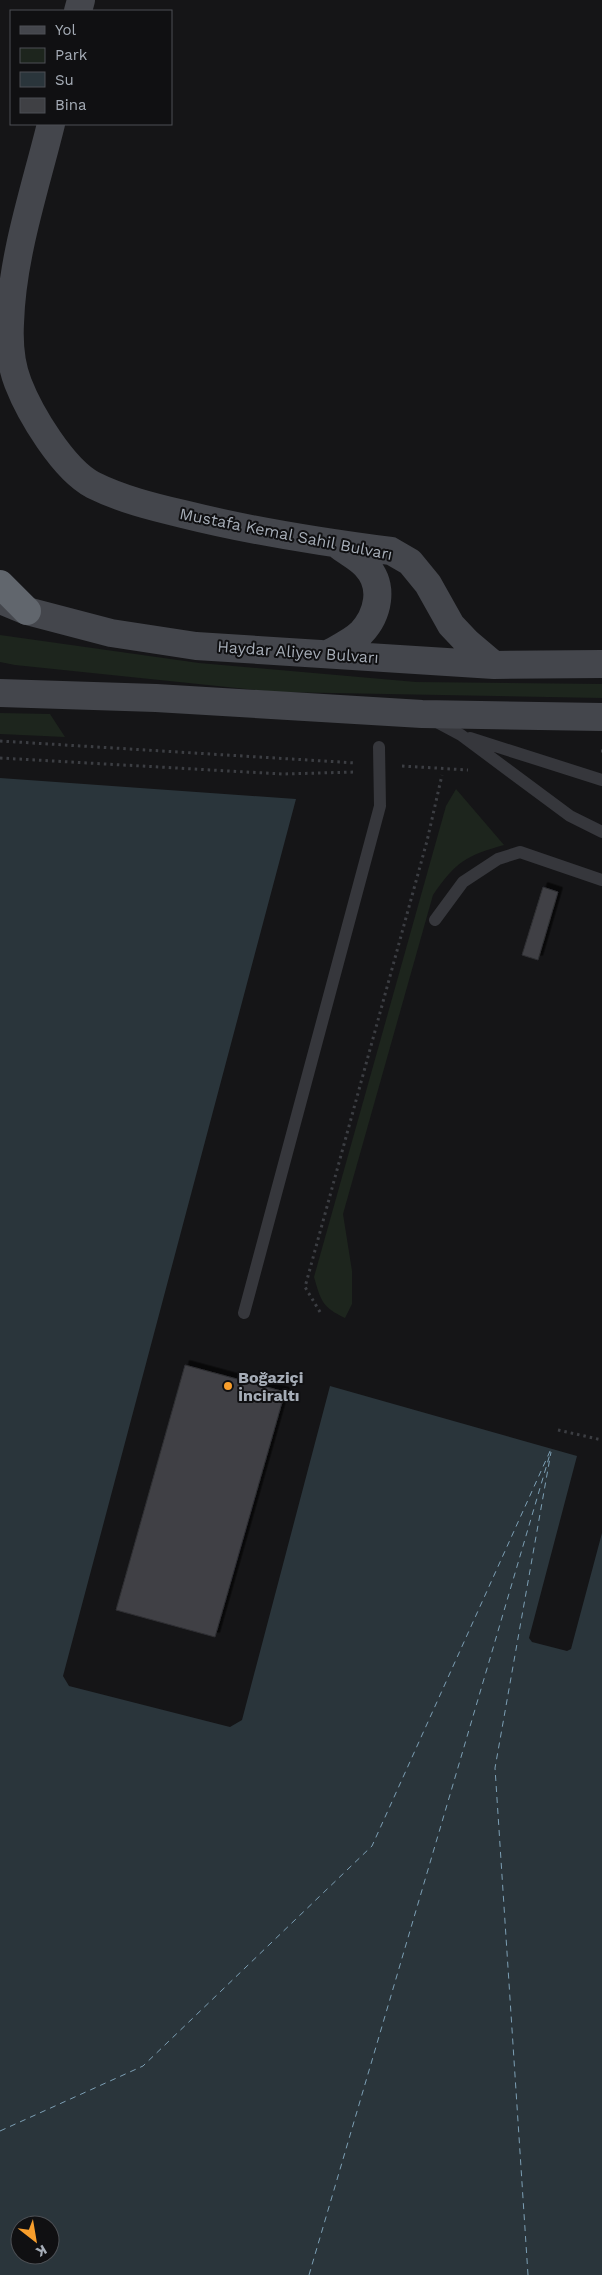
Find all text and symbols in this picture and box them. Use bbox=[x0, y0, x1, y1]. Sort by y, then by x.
legend bbox=[10, 10, 172, 125]
text: Yol bbox=[55, 21, 77, 39]
text: Park bbox=[55, 46, 88, 64]
text: Su bbox=[55, 71, 74, 89]
text: Bina bbox=[55, 96, 87, 114]
street label: Mustafa Kemal Sahil Bulvarı bbox=[178, 504, 394, 564]
street label: Haydar Aliyev Bulvarı bbox=[217, 637, 379, 667]
place label: Boğaziçi İnciraltı bbox=[238, 1368, 303, 1405]
marker: Boğaziçi İnciraltı bbox=[222, 1380, 234, 1392]
north arrow bbox=[10, 2215, 60, 2265]
text: K bbox=[33, 2242, 50, 2261]

